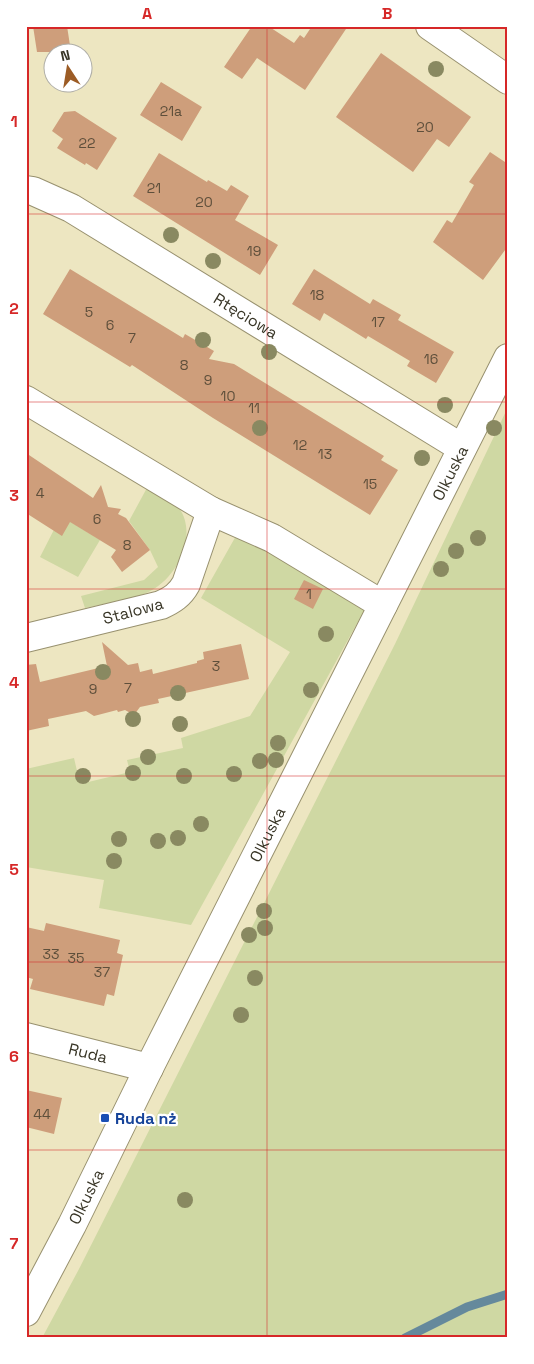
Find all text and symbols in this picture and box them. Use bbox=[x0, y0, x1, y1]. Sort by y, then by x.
text: A bbox=[142, 3, 152, 24]
text: B bbox=[382, 3, 392, 24]
north arrow bbox=[42, 42, 92, 92]
text: N bbox=[59, 46, 72, 65]
house number: 21a bbox=[160, 102, 182, 120]
text: 1 bbox=[10, 111, 18, 132]
house number: 20 bbox=[416, 118, 434, 136]
house number: 22 bbox=[79, 134, 95, 152]
house number: 21 bbox=[147, 179, 161, 197]
house number: 20 bbox=[195, 193, 213, 211]
house number: 19 bbox=[247, 242, 261, 260]
house number: 18 bbox=[310, 286, 325, 304]
street label: Rtęciowa bbox=[210, 288, 282, 343]
text: 2 bbox=[9, 298, 19, 319]
house number: 5 bbox=[85, 303, 93, 321]
house number: 17 bbox=[371, 313, 385, 331]
house number: 6 bbox=[106, 316, 114, 334]
house number: 7 bbox=[128, 329, 136, 347]
house number: 16 bbox=[424, 350, 438, 368]
house number: 8 bbox=[180, 356, 189, 374]
house number: 9 bbox=[204, 371, 212, 389]
house number: 10 bbox=[221, 387, 235, 405]
house number: 11 bbox=[248, 399, 260, 417]
house number: 12 bbox=[293, 436, 307, 454]
street label: Olkuska bbox=[427, 442, 473, 504]
house number: 13 bbox=[318, 445, 332, 463]
house number: 15 bbox=[363, 475, 377, 493]
house number: 4 bbox=[36, 484, 45, 502]
text: 3 bbox=[9, 485, 19, 506]
house number: 6 bbox=[93, 510, 101, 528]
house number: 8 bbox=[123, 536, 132, 554]
house number: 1 bbox=[306, 585, 312, 603]
street label: Stalowa bbox=[100, 593, 166, 629]
house number: 3 bbox=[212, 657, 220, 675]
text: 4 bbox=[9, 672, 19, 693]
house number: 7 bbox=[124, 679, 132, 697]
house number: 9 bbox=[89, 680, 97, 698]
street label: Olkuska bbox=[244, 803, 290, 866]
text: 5 bbox=[9, 859, 19, 880]
house number: 33 bbox=[43, 945, 59, 963]
house number: 35 bbox=[68, 949, 84, 967]
house number: 37 bbox=[94, 963, 110, 981]
street label: Ruda bbox=[66, 1038, 110, 1068]
text: 6 bbox=[9, 1046, 19, 1067]
house number: 44 bbox=[33, 1105, 51, 1123]
place label: Ruda nż bbox=[115, 1108, 177, 1129]
marker: Ruda nż bbox=[99, 1112, 111, 1124]
street label: Olkuska bbox=[63, 1165, 108, 1228]
text: 7 bbox=[10, 1233, 19, 1254]

